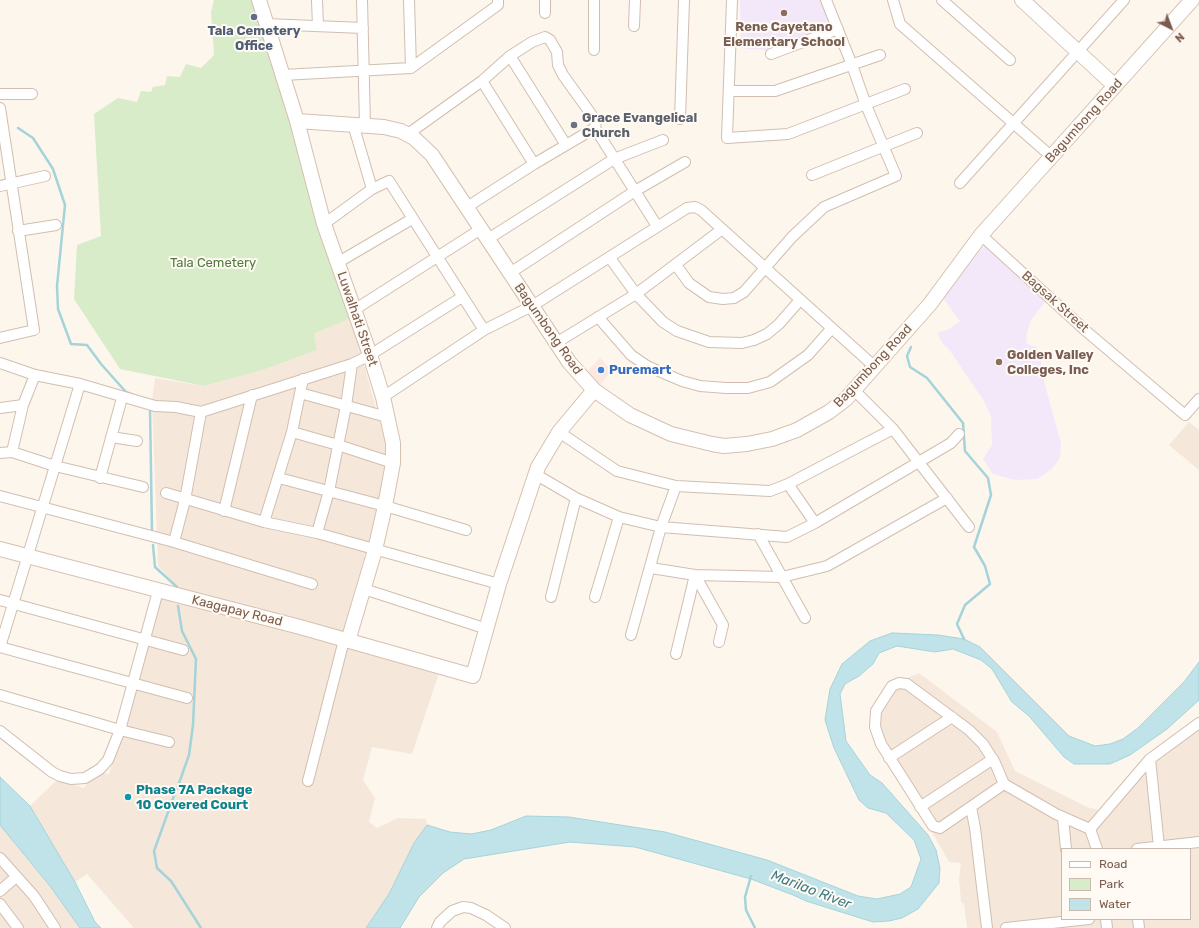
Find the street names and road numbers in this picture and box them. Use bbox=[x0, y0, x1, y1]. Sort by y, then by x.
street label: Bagumbong Road bbox=[1042, 76, 1126, 166]
street label: Bagsak Street bbox=[1018, 268, 1092, 336]
street label: Luwalhati Street bbox=[333, 269, 381, 369]
street label: Bagumbong Road bbox=[511, 280, 585, 378]
street label: Bagumbong Road bbox=[831, 321, 915, 411]
street label: Kaagapay Road bbox=[190, 592, 284, 630]

